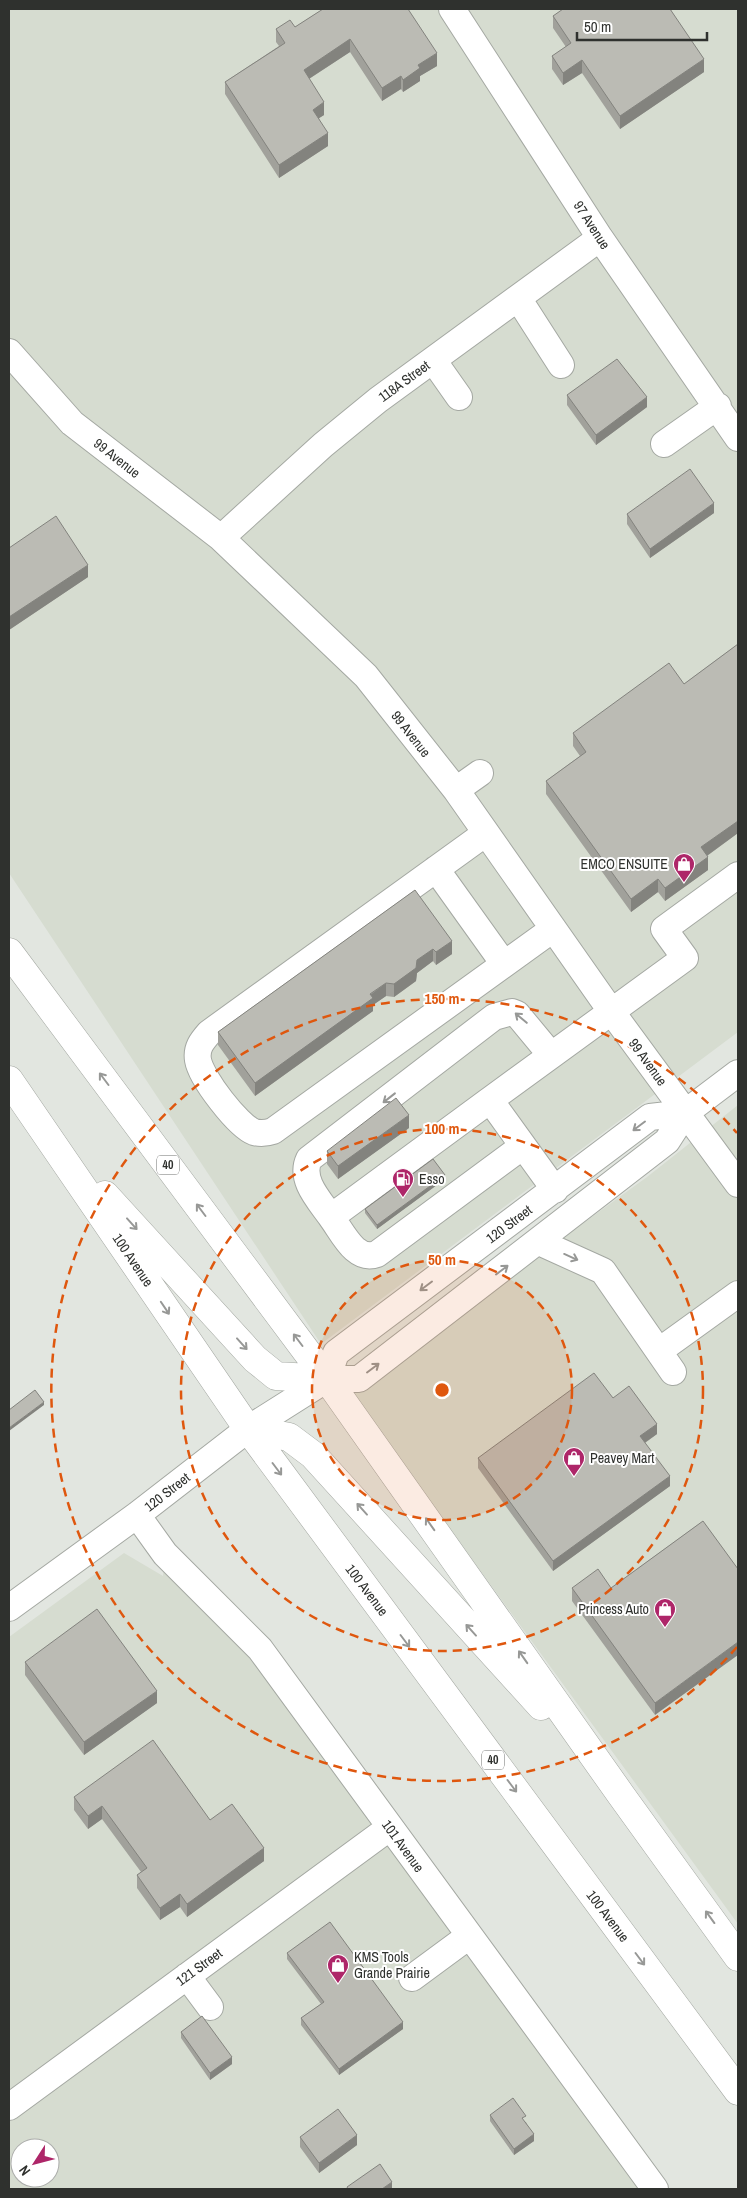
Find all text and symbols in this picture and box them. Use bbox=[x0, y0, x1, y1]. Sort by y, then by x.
scale bar bbox=[577, 10, 707, 42]
text: 50 m bbox=[584, 16, 611, 37]
street label: 97 Avenue bbox=[570, 197, 614, 253]
street label: 118A Street bbox=[375, 356, 433, 406]
street label: 99 Avenue bbox=[90, 434, 144, 482]
street label: 99 Avenue bbox=[387, 707, 435, 761]
shop icon: EMCO ENSUITE bbox=[672, 852, 696, 883]
place label: EMCO ENSUITE bbox=[581, 855, 668, 873]
text: 150 m bbox=[425, 988, 459, 1009]
one-way arrow bbox=[514, 1012, 527, 1023]
street label: 99 Avenue bbox=[625, 1035, 671, 1089]
one-way arrow bbox=[99, 1072, 109, 1086]
one-way arrow bbox=[382, 1093, 396, 1103]
text: 100 m bbox=[425, 1118, 459, 1139]
one-way arrow bbox=[633, 1120, 646, 1131]
road number: 40 bbox=[157, 1156, 179, 1174]
fuel station icon: Esso bbox=[391, 1167, 415, 1198]
place label: Esso bbox=[419, 1170, 445, 1188]
street label: 120 Street bbox=[482, 1201, 536, 1247]
one-way arrow bbox=[196, 1203, 206, 1217]
one-way arrow bbox=[126, 1218, 138, 1231]
street label: 100 Avenue bbox=[109, 1230, 157, 1290]
text: 50 m bbox=[428, 1249, 456, 1270]
one-way arrow bbox=[563, 1252, 578, 1262]
one-way arrow bbox=[495, 1265, 509, 1275]
one-way arrow bbox=[419, 1281, 433, 1291]
one-way arrow bbox=[160, 1301, 170, 1315]
one-way arrow bbox=[293, 1334, 304, 1347]
one-way arrow bbox=[236, 1338, 248, 1351]
one-way arrow bbox=[366, 1363, 379, 1374]
centre of rings bbox=[433, 1381, 451, 1399]
shop icon: Peavey Mart bbox=[562, 1446, 586, 1477]
place label: Peavey Mart bbox=[590, 1449, 654, 1467]
one-way arrow bbox=[271, 1462, 282, 1475]
street label: 120 Street bbox=[141, 1469, 193, 1515]
one-way arrow bbox=[356, 1503, 368, 1516]
one-way arrow bbox=[425, 1517, 435, 1531]
street label: 100 Avenue bbox=[342, 1560, 392, 1620]
shop icon: Princess Auto bbox=[653, 1597, 677, 1628]
place label: Princess Auto bbox=[578, 1600, 649, 1618]
one-way arrow bbox=[465, 1623, 477, 1636]
one-way arrow bbox=[400, 1634, 410, 1648]
one-way arrow bbox=[518, 1650, 528, 1664]
road number: 40 bbox=[482, 1750, 504, 1770]
one-way arrow bbox=[507, 1779, 517, 1793]
street label: 101 Avenue bbox=[378, 1816, 428, 1876]
street label: 100 Avenue bbox=[583, 1886, 633, 1946]
one-way arrow bbox=[704, 1911, 715, 1924]
street label: 121 Street bbox=[172, 1944, 226, 1990]
place label: KMS Tools Grande Prairie bbox=[354, 1948, 430, 1982]
one-way arrow bbox=[635, 1952, 645, 1966]
shop icon: KMS Tools Grande Prairie bbox=[326, 1953, 350, 1984]
north arrow bbox=[10, 2138, 60, 2188]
text: N bbox=[15, 2162, 34, 2179]

